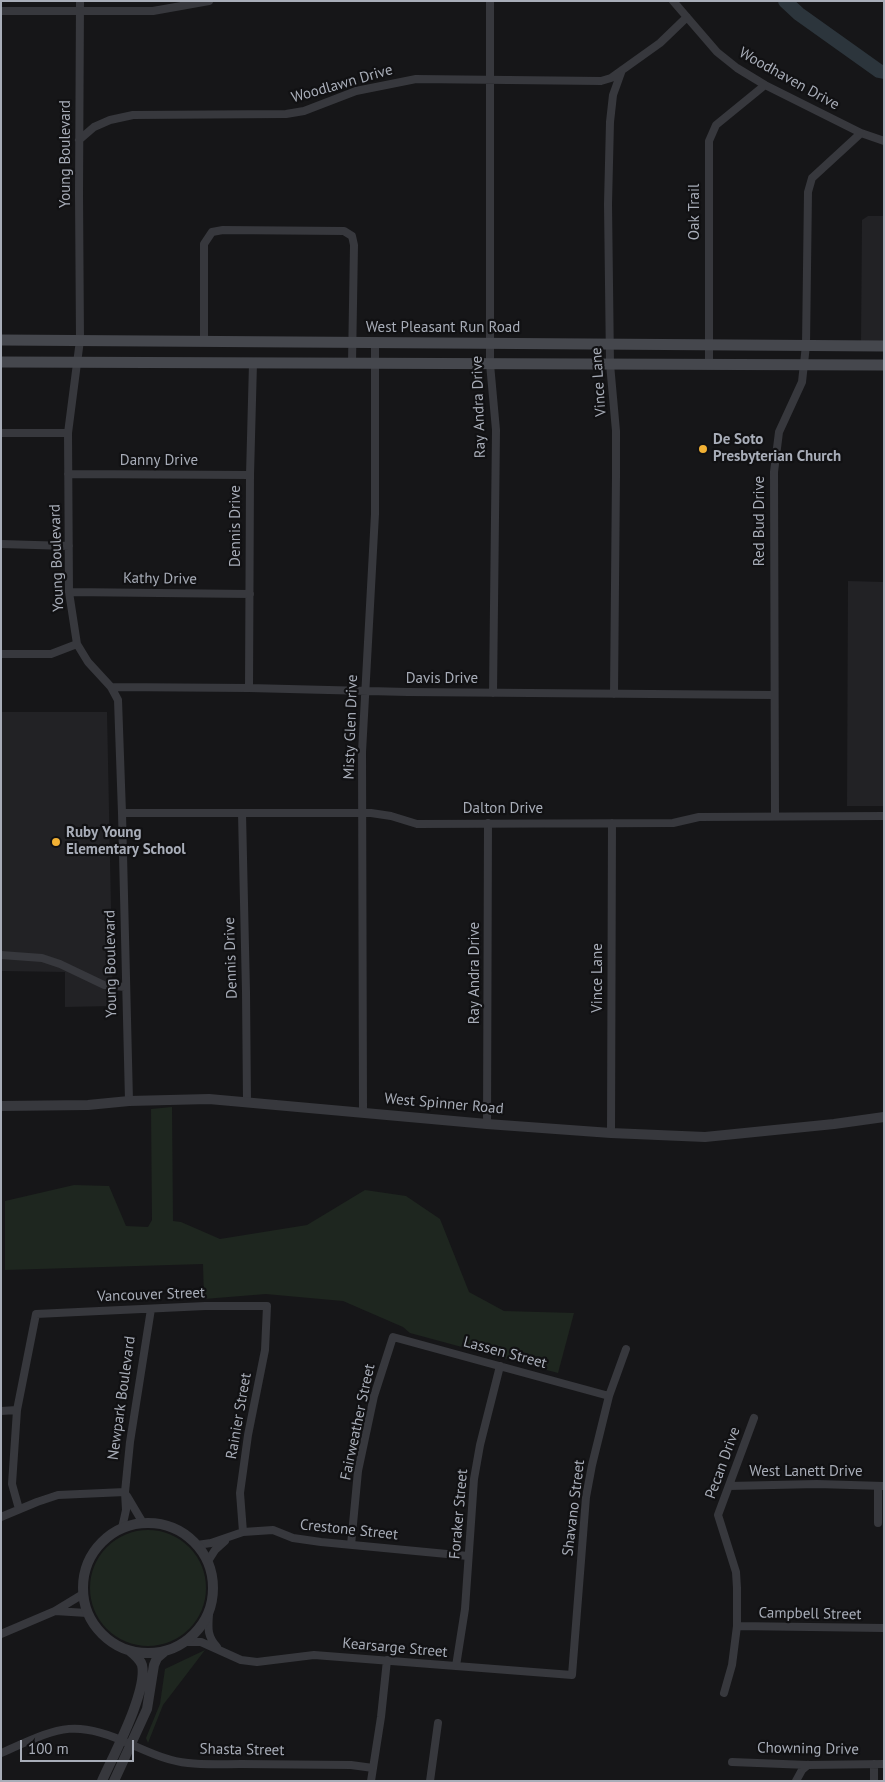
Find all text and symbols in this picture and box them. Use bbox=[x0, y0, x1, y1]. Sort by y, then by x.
street label: Woodhaven Drive bbox=[736, 44, 842, 114]
street label: Woodlawn Drive bbox=[289, 61, 395, 107]
street label: Young Boulevard bbox=[57, 100, 75, 208]
street label: Oak Trail bbox=[686, 184, 704, 240]
street label: West Pleasant Run Road bbox=[366, 319, 520, 337]
street label: Vince Lane bbox=[588, 347, 610, 417]
street label: Ray Andra Drive bbox=[468, 356, 490, 458]
place label: De Soto Presbyterian Church bbox=[713, 431, 841, 466]
marker: De Soto Presbyterian Church bbox=[697, 443, 709, 455]
street label: Danny Drive bbox=[120, 452, 198, 470]
street label: Red Bud Drive bbox=[751, 476, 769, 566]
street label: Dennis Drive bbox=[227, 485, 245, 567]
street label: Young Boulevard bbox=[46, 504, 68, 612]
street label: Kathy Drive bbox=[123, 569, 197, 589]
street label: Davis Drive bbox=[406, 670, 478, 688]
street label: Misty Glen Drive bbox=[340, 674, 362, 780]
street label: Dalton Drive bbox=[463, 800, 543, 818]
place label: Ruby Young Elementary School bbox=[66, 824, 186, 859]
marker: Ruby Young Elementary School bbox=[50, 836, 62, 848]
street label: Young Boulevard bbox=[101, 910, 121, 1018]
street label: Dennis Drive bbox=[221, 917, 241, 999]
street label: Ray Andra Drive bbox=[466, 922, 484, 1024]
street label: Vince Lane bbox=[589, 943, 607, 1013]
street label: West Spinner Road bbox=[384, 1090, 504, 1118]
street label: Vancouver Street bbox=[97, 1284, 205, 1306]
street label: Lassen Street bbox=[461, 1333, 549, 1373]
street label: Newpark Boulevard bbox=[104, 1335, 140, 1461]
street label: Fairweather Street bbox=[337, 1362, 379, 1482]
street label: Rainier Street bbox=[223, 1371, 255, 1461]
street label: Pecan Drive bbox=[702, 1425, 744, 1501]
street label: Shavano Street bbox=[559, 1459, 589, 1557]
street label: West Lanett Drive bbox=[749, 1463, 863, 1481]
street label: Foraker Street bbox=[446, 1468, 472, 1560]
street label: Crestone Street bbox=[299, 1516, 399, 1544]
street label: Campbell Street bbox=[758, 1604, 862, 1624]
street label: Kearsarge Street bbox=[342, 1634, 448, 1662]
scale bar bbox=[22, 1730, 136, 1762]
text: 100 m bbox=[28, 1739, 69, 1758]
street label: Chowning Drive bbox=[757, 1739, 859, 1759]
street label: Shasta Street bbox=[199, 1740, 285, 1760]

